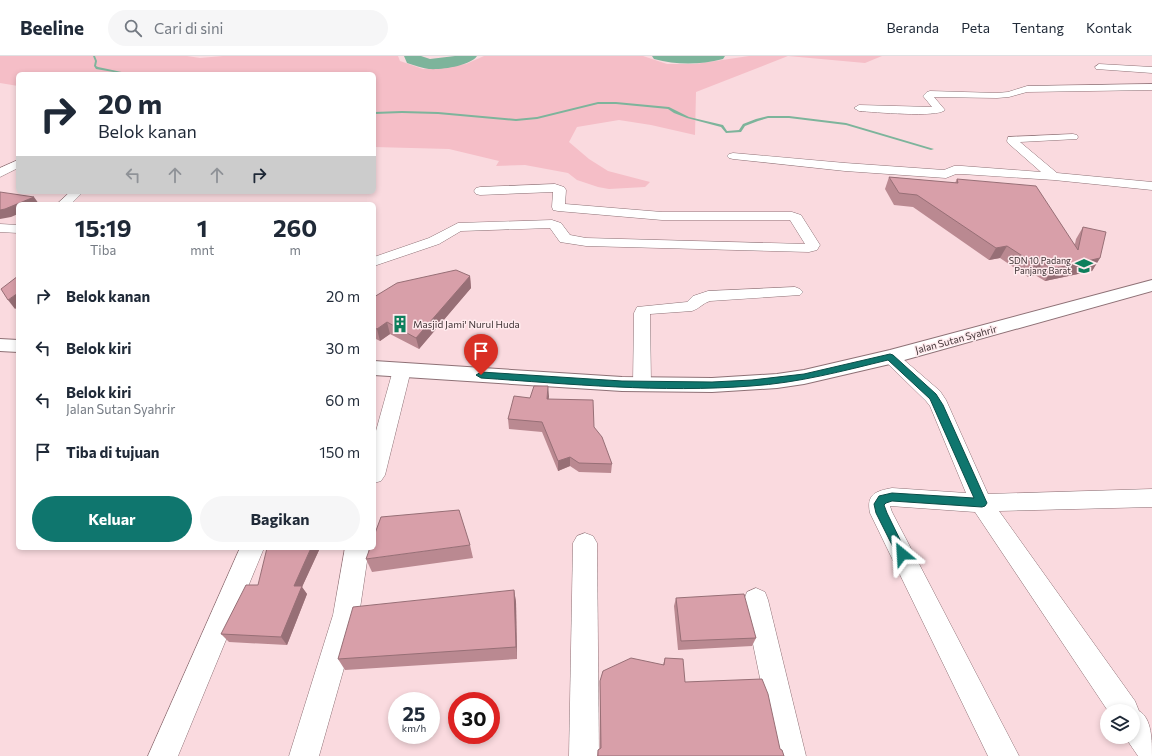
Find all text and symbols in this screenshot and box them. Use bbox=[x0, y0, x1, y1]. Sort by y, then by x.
search box bbox=[108, 10, 388, 46]
text: Beeline bbox=[20, 16, 84, 39]
icon: search bbox=[122, 17, 144, 39]
text: Cari di sini bbox=[154, 19, 223, 37]
text: Beranda bbox=[887, 19, 939, 36]
text: Peta bbox=[961, 19, 990, 36]
text: Tentang bbox=[1012, 19, 1064, 36]
text: Kontak bbox=[1086, 19, 1132, 36]
text: 20 m bbox=[98, 86, 162, 120]
icon: right bbox=[32, 88, 84, 140]
text: Belok kanan bbox=[98, 120, 197, 142]
icon: left bbox=[122, 164, 144, 186]
icon: ahead bbox=[164, 164, 186, 186]
icon: ahead bbox=[206, 164, 228, 186]
icon: right bbox=[248, 164, 270, 186]
text: 15:19 bbox=[75, 213, 132, 242]
text: 1 bbox=[197, 213, 208, 242]
text: 260 bbox=[273, 213, 317, 242]
text: Tiba bbox=[90, 242, 116, 258]
text: mnt bbox=[190, 242, 214, 258]
text: m bbox=[289, 242, 301, 258]
place label: SDN 10 Padang Panjang Barat bbox=[1009, 255, 1071, 276]
school or university icon: SDN 10 Padang Panjang Barat bbox=[1074, 256, 1094, 276]
icon: right bbox=[32, 285, 54, 307]
text: Belok kanan bbox=[66, 287, 150, 305]
text: 20 m bbox=[326, 287, 360, 305]
building icon: Masjid Jami' Nurul Huda bbox=[390, 314, 410, 334]
place label: Masjid Jami' Nurul Huda bbox=[413, 318, 520, 330]
street label: Jalan Sutan Syahrir bbox=[914, 322, 998, 356]
pin bbox=[464, 334, 498, 375]
icon: left bbox=[32, 337, 54, 359]
text: Belok kiri bbox=[66, 339, 132, 357]
text: 30 m bbox=[326, 339, 360, 357]
icon: arrive bbox=[470, 340, 492, 362]
text: Belok kiri bbox=[66, 383, 132, 401]
icon: left bbox=[32, 389, 54, 411]
text: 60 m bbox=[325, 391, 360, 409]
text: Jalan Sutan Syahrir bbox=[66, 401, 175, 417]
icon: arrive bbox=[32, 441, 54, 463]
text: Tiba di tujuan bbox=[66, 443, 160, 461]
text: 150 m bbox=[319, 443, 360, 461]
button: Keluar bbox=[32, 496, 192, 542]
button: Bagikan bbox=[200, 496, 360, 542]
position arrow bbox=[881, 533, 923, 575]
speed limit sign: 30 bbox=[448, 692, 500, 744]
text: 25 bbox=[402, 701, 426, 725]
map controls bbox=[1100, 704, 1140, 744]
button: layers bbox=[1100, 704, 1140, 744]
text: km/h bbox=[402, 722, 426, 734]

